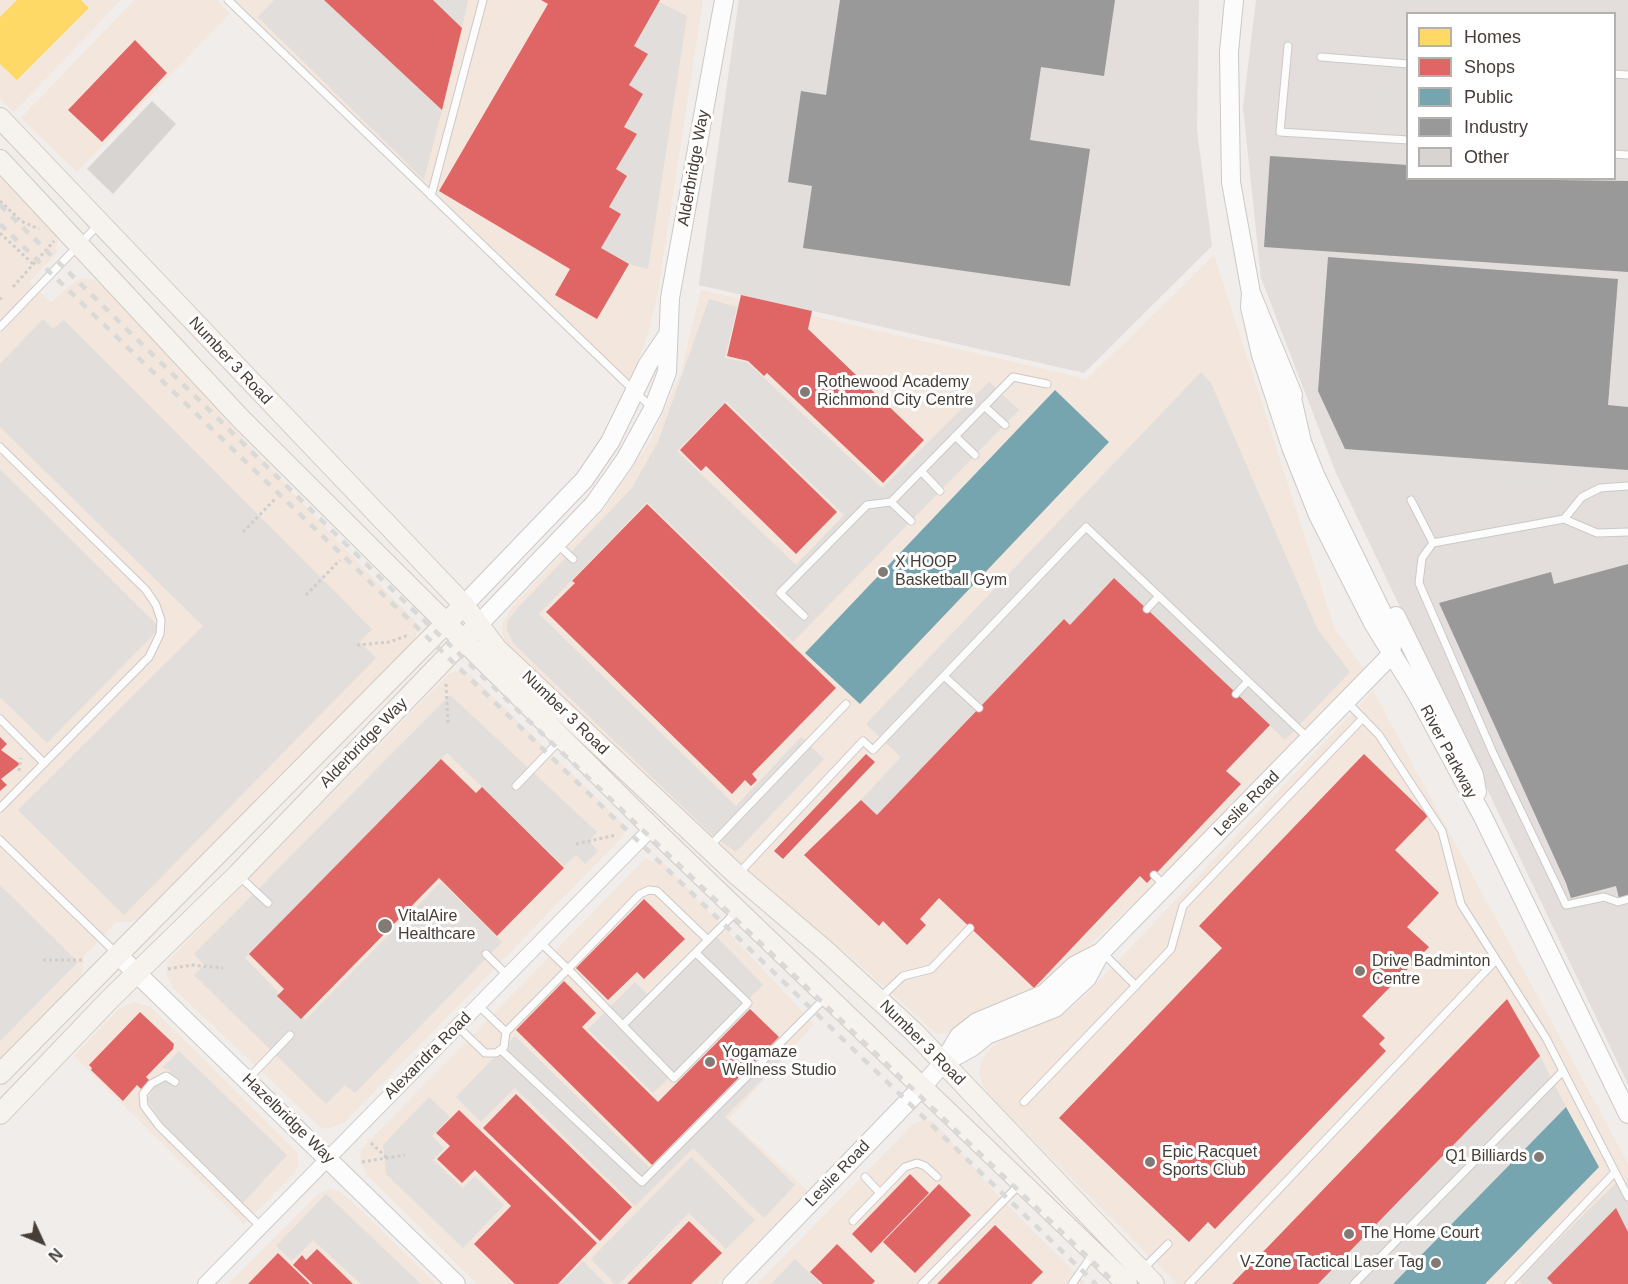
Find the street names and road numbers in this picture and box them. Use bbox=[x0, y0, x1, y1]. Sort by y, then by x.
street label: Alderbridge Way bbox=[674, 108, 714, 228]
street label: Number 3 Road bbox=[184, 313, 276, 409]
street label: Number 3 Road bbox=[518, 667, 612, 759]
street label: Alderbridge Way bbox=[316, 694, 412, 792]
street label: River Parkway bbox=[1415, 702, 1481, 802]
street label: Leslie Road bbox=[1210, 767, 1284, 841]
street label: Number 3 Road bbox=[875, 996, 969, 1090]
street label: Alexandra Road bbox=[381, 1009, 475, 1103]
street label: Hazelbridge Way bbox=[238, 1070, 338, 1168]
street label: Leslie Road bbox=[802, 1137, 874, 1211]

